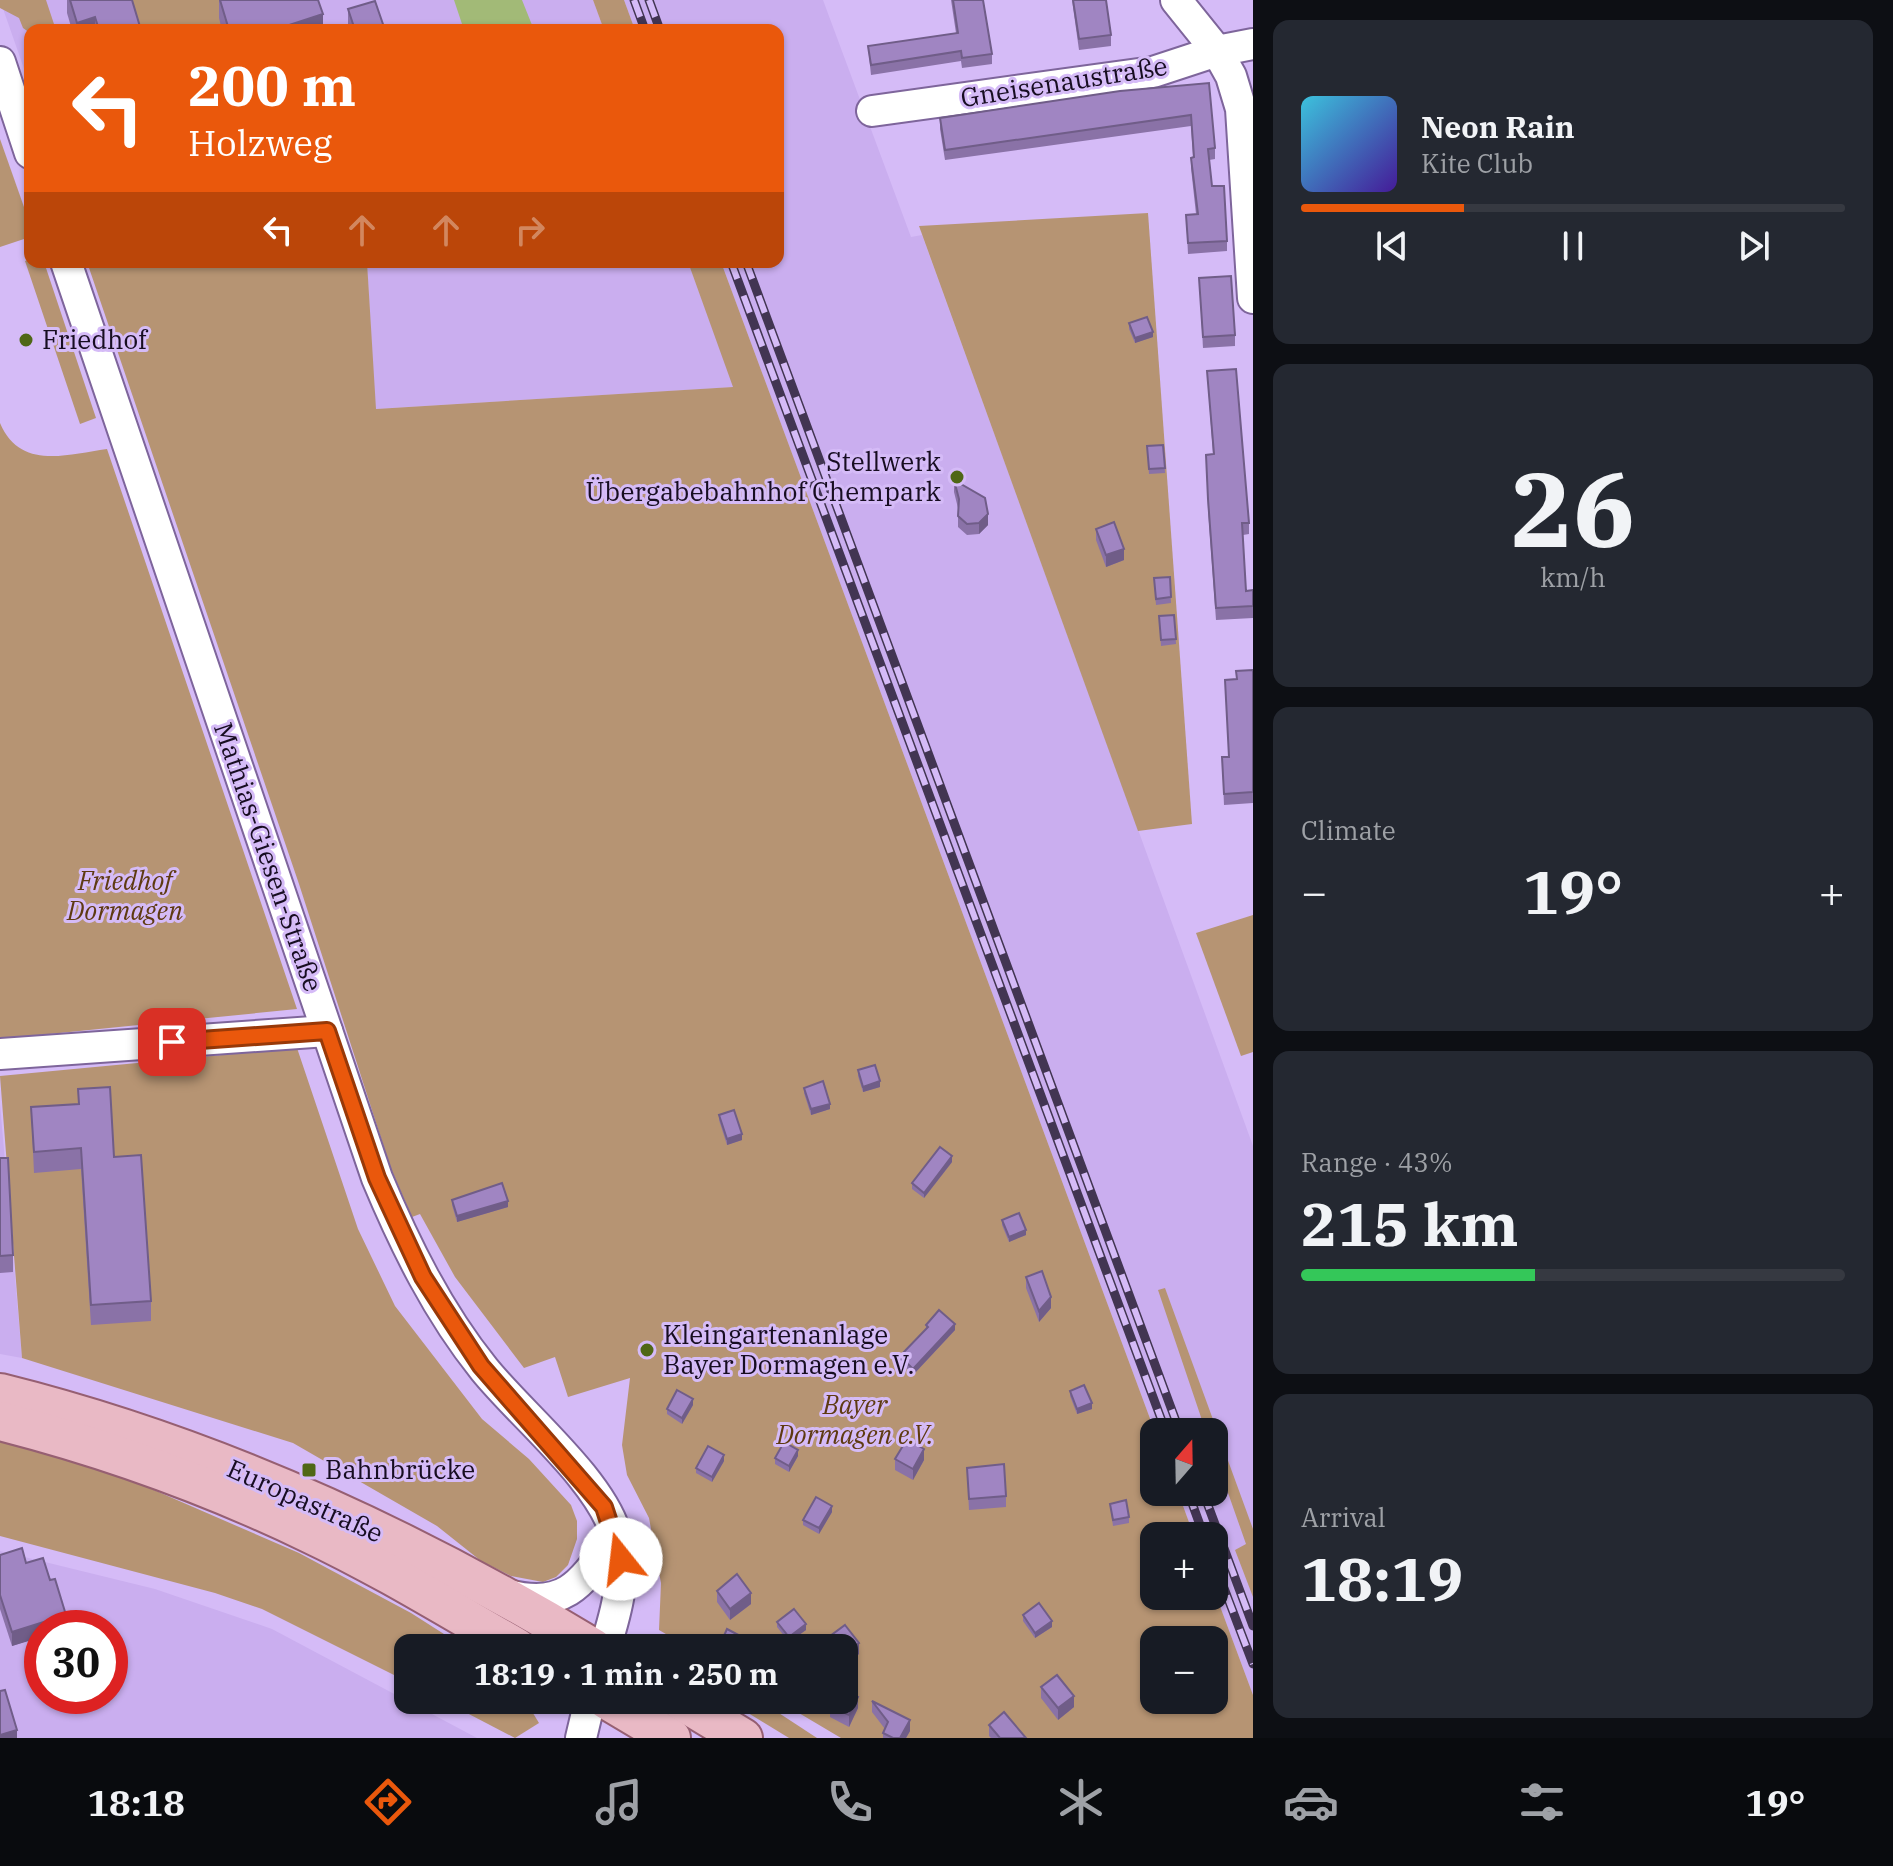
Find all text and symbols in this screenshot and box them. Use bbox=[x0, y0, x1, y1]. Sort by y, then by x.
street label: Gneisenaustraße bbox=[958, 48, 1170, 114]
text: 200 m bbox=[188, 49, 356, 121]
icon: left bbox=[56, 56, 160, 160]
text: Neon Rain bbox=[1421, 107, 1575, 146]
text: Holzweg bbox=[188, 119, 332, 166]
text: Kite Club bbox=[1421, 146, 1533, 180]
icon: left bbox=[256, 208, 300, 252]
icon: ahead bbox=[340, 208, 384, 252]
icon: ahead bbox=[424, 208, 468, 252]
icon: right bbox=[508, 208, 552, 252]
icon: previous bbox=[1370, 224, 1414, 268]
icon: pause bbox=[1551, 224, 1595, 268]
icon: next bbox=[1732, 224, 1776, 268]
place label: Friedhof bbox=[42, 322, 149, 356]
marker: Friedhof bbox=[17, 331, 35, 349]
text: 26 bbox=[1511, 440, 1635, 576]
place label: Stellwerk Übergabebahnhof Chempark bbox=[585, 444, 941, 508]
marker: Stellwerk Übergabebahnhof Chempark bbox=[948, 468, 966, 486]
text: km/h bbox=[1540, 560, 1606, 594]
street label: Mathias-Giesen-Straße bbox=[207, 718, 331, 996]
text: Climate bbox=[1301, 813, 1396, 847]
text: 19° bbox=[1523, 852, 1623, 931]
park label: Friedhof Dormagen bbox=[66, 863, 183, 927]
text: − bbox=[1301, 863, 1327, 920]
text: + bbox=[1819, 863, 1845, 920]
pin bbox=[138, 1008, 206, 1076]
icon: arrive bbox=[150, 1020, 194, 1064]
text: Range · 43% bbox=[1301, 1145, 1453, 1179]
text: 215 km bbox=[1301, 1184, 1519, 1263]
place label: Kleingartenanlage Bayer Dormagen e.V. bbox=[663, 1317, 914, 1381]
marker: Kleingartenanlage Bayer Dormagen e.V. bbox=[638, 1341, 656, 1359]
park label: Bayer Dormagen e.V. bbox=[775, 1387, 934, 1451]
north arrow bbox=[1140, 1418, 1228, 1506]
map controls bbox=[1140, 1418, 1228, 1714]
street label: Europastraße bbox=[222, 1451, 389, 1550]
place label: Bahnbrücke bbox=[325, 1452, 475, 1486]
marker: Bahnbrücke bbox=[300, 1461, 318, 1479]
text: Arrival bbox=[1301, 1500, 1386, 1534]
position arrow bbox=[579, 1517, 663, 1601]
button: + bbox=[1140, 1522, 1228, 1610]
text: 18:19 bbox=[1301, 1539, 1463, 1618]
speed limit sign: 30 bbox=[24, 1610, 128, 1714]
button: − bbox=[1140, 1626, 1228, 1714]
text: 18:19 · 1 min · 250 m bbox=[474, 1654, 778, 1693]
icon: directions bbox=[360, 1774, 416, 1830]
icon: music bbox=[591, 1774, 647, 1830]
icon: phone bbox=[822, 1774, 878, 1830]
icon: climate bbox=[1053, 1774, 1109, 1830]
icon: car bbox=[1283, 1774, 1339, 1830]
icon: filters bbox=[1514, 1774, 1570, 1830]
text: 18:18 bbox=[87, 1779, 185, 1826]
text: 19° bbox=[1745, 1779, 1805, 1826]

